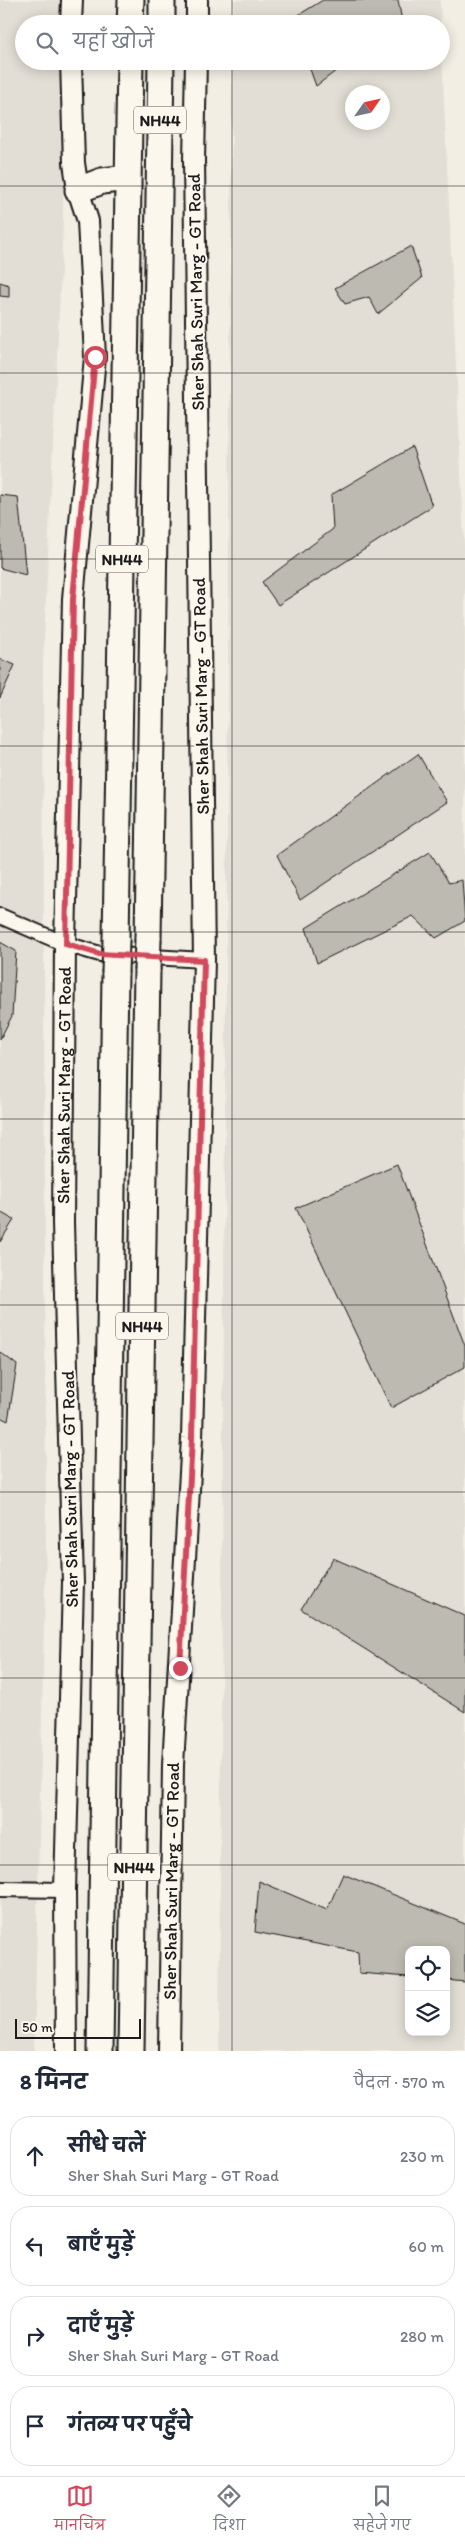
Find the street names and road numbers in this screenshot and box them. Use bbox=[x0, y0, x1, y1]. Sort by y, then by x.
road number: NH44 bbox=[134, 106, 186, 134]
street label: Sher Shah Suri Marg - GT Road bbox=[183, 173, 209, 411]
road number: NH44 bbox=[96, 546, 148, 572]
street label: Sher Shah Suri Marg - GT Road bbox=[188, 577, 214, 815]
street label: Sher Shah Suri Marg - GT Road bbox=[52, 966, 76, 1204]
road number: NH44 bbox=[116, 1312, 168, 1340]
street label: Sher Shah Suri Marg - GT Road bbox=[57, 1370, 83, 1608]
street label: Sher Shah Suri Marg - GT Road bbox=[159, 1762, 184, 2000]
road number: NH44 bbox=[108, 1854, 160, 1880]

